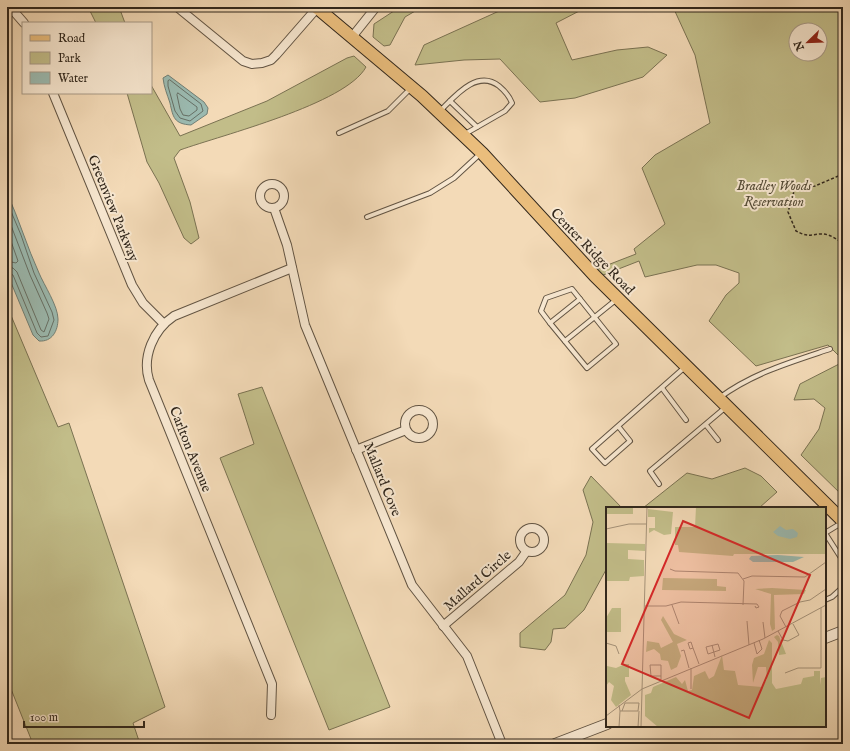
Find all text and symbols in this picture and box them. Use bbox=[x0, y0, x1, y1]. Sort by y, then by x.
legend bbox=[22, 22, 152, 94]
north arrow bbox=[788, 22, 828, 62]
text: Road bbox=[58, 31, 86, 46]
text: N bbox=[791, 38, 808, 54]
text: Park bbox=[58, 51, 81, 66]
text: Water bbox=[58, 71, 89, 86]
street label: Greenview Parkway bbox=[83, 152, 143, 264]
park label: Bradley Woods Reservation bbox=[736, 177, 813, 211]
street label: Center Ridge Road bbox=[546, 205, 639, 299]
street label: Carlton Avenue bbox=[165, 404, 216, 495]
street label: Mallard Cove bbox=[359, 440, 405, 520]
inset map bbox=[606, 507, 826, 727]
street label: Mallard Circle bbox=[440, 546, 516, 615]
scale bar bbox=[24, 703, 144, 729]
text: 100 m bbox=[30, 710, 58, 725]

